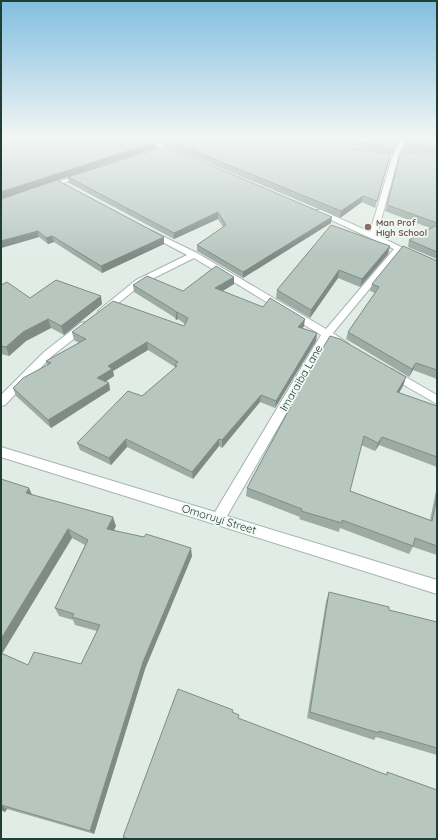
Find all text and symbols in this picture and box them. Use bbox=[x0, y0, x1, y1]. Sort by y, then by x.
place label: Man Prof High School bbox=[376, 217, 427, 238]
marker: Man Prof High School bbox=[363, 222, 373, 232]
street label: Imaraiba Lane bbox=[276, 342, 326, 414]
street label: Omoruyi Street bbox=[180, 501, 258, 537]

